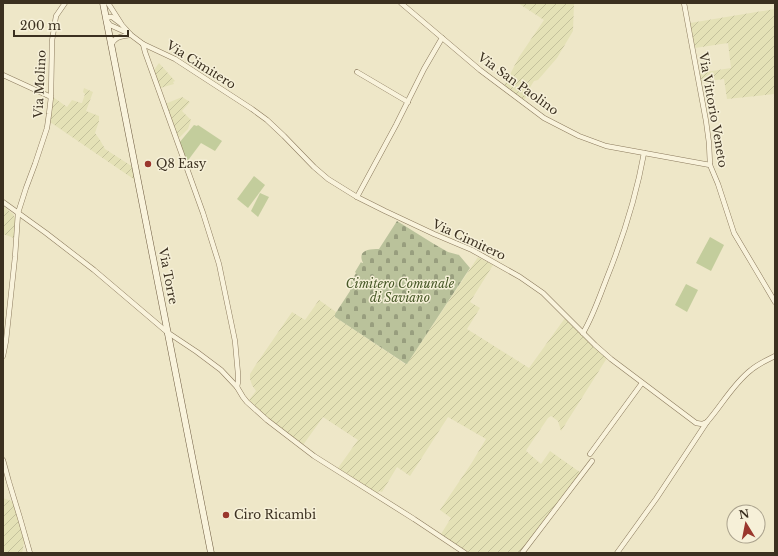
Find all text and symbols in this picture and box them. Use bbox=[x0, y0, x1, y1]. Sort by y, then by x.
scale bar bbox=[14, 12, 128, 38]
text: 200 m bbox=[20, 18, 61, 33]
street label: Via Cimitero bbox=[163, 37, 239, 92]
street label: Via Molino bbox=[30, 49, 49, 119]
street label: Via San Paolino bbox=[474, 49, 562, 118]
street label: Via Vittorio Veneto bbox=[696, 50, 731, 169]
place label: Q8 Easy bbox=[156, 156, 207, 171]
marker: Q8 Easy bbox=[143, 159, 153, 169]
street label: Via Cimitero bbox=[429, 216, 508, 263]
street label: Via Torre bbox=[155, 245, 181, 306]
park label: Cimitero Comunale di Saviano bbox=[346, 276, 455, 305]
north arrow bbox=[726, 504, 766, 544]
text: N bbox=[738, 506, 751, 522]
place label: Ciro Ricambi bbox=[234, 507, 316, 522]
marker: Ciro Ricambi bbox=[221, 510, 231, 520]

